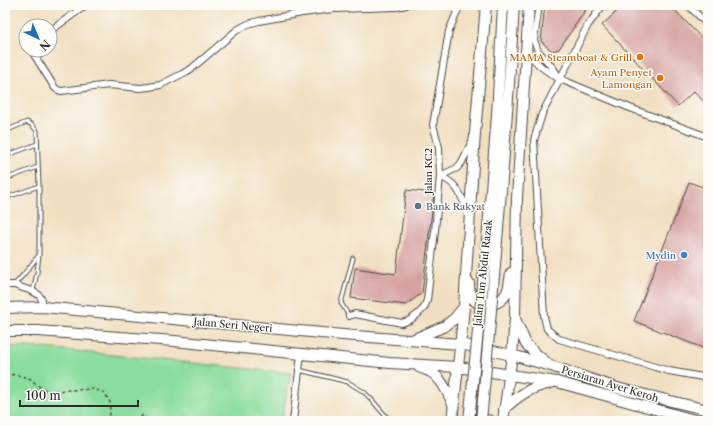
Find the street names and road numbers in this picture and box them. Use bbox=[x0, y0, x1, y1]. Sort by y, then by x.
street label: Jalan KC2 bbox=[422, 147, 435, 196]
street label: Jalan Tun Abdul Razak bbox=[471, 218, 495, 329]
street label: Jalan Seri Negeri bbox=[191, 315, 273, 335]
street label: Persiaran Ayer Keroh bbox=[560, 363, 661, 405]

